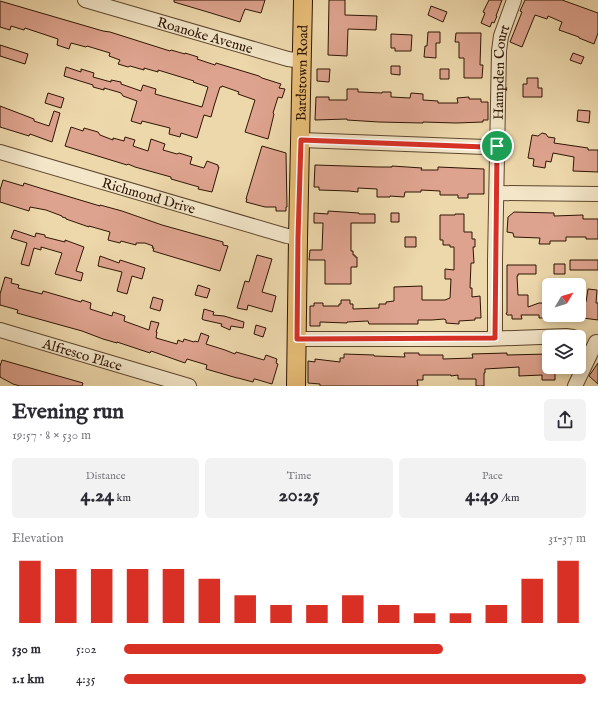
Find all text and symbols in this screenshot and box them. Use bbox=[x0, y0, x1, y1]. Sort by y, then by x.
street label: Roanoke Avenue bbox=[155, 13, 255, 58]
street label: Hampden Court bbox=[490, 22, 514, 120]
street label: Bardstown Road bbox=[292, 24, 312, 121]
pin bbox=[480, 129, 514, 163]
icon: arrive bbox=[486, 135, 508, 157]
street label: Richmond Drive bbox=[100, 174, 198, 219]
north arrow bbox=[542, 278, 586, 322]
map controls bbox=[542, 278, 586, 374]
button: layers bbox=[542, 330, 586, 374]
street label: Alfresco Place bbox=[39, 335, 125, 376]
text: Evening run bbox=[12, 398, 124, 426]
button: share bbox=[544, 399, 586, 441]
text: 19:57 · 8 × 530 m bbox=[12, 427, 91, 444]
text: Distance bbox=[86, 469, 126, 483]
text: Time bbox=[287, 469, 311, 483]
text: Pace bbox=[482, 469, 503, 483]
text: 4.24 bbox=[80, 483, 114, 508]
text: 20:25 bbox=[278, 483, 320, 508]
text: 4:49 bbox=[465, 483, 499, 508]
text: km bbox=[114, 491, 131, 505]
text: /km bbox=[499, 491, 519, 505]
text: Elevation bbox=[12, 530, 64, 547]
text: 31–37 m bbox=[548, 530, 586, 547]
text: 530 m bbox=[12, 641, 41, 658]
text: 5:02 bbox=[76, 641, 97, 658]
text: 1.1 km bbox=[12, 671, 44, 688]
text: 4:35 bbox=[76, 671, 95, 688]

